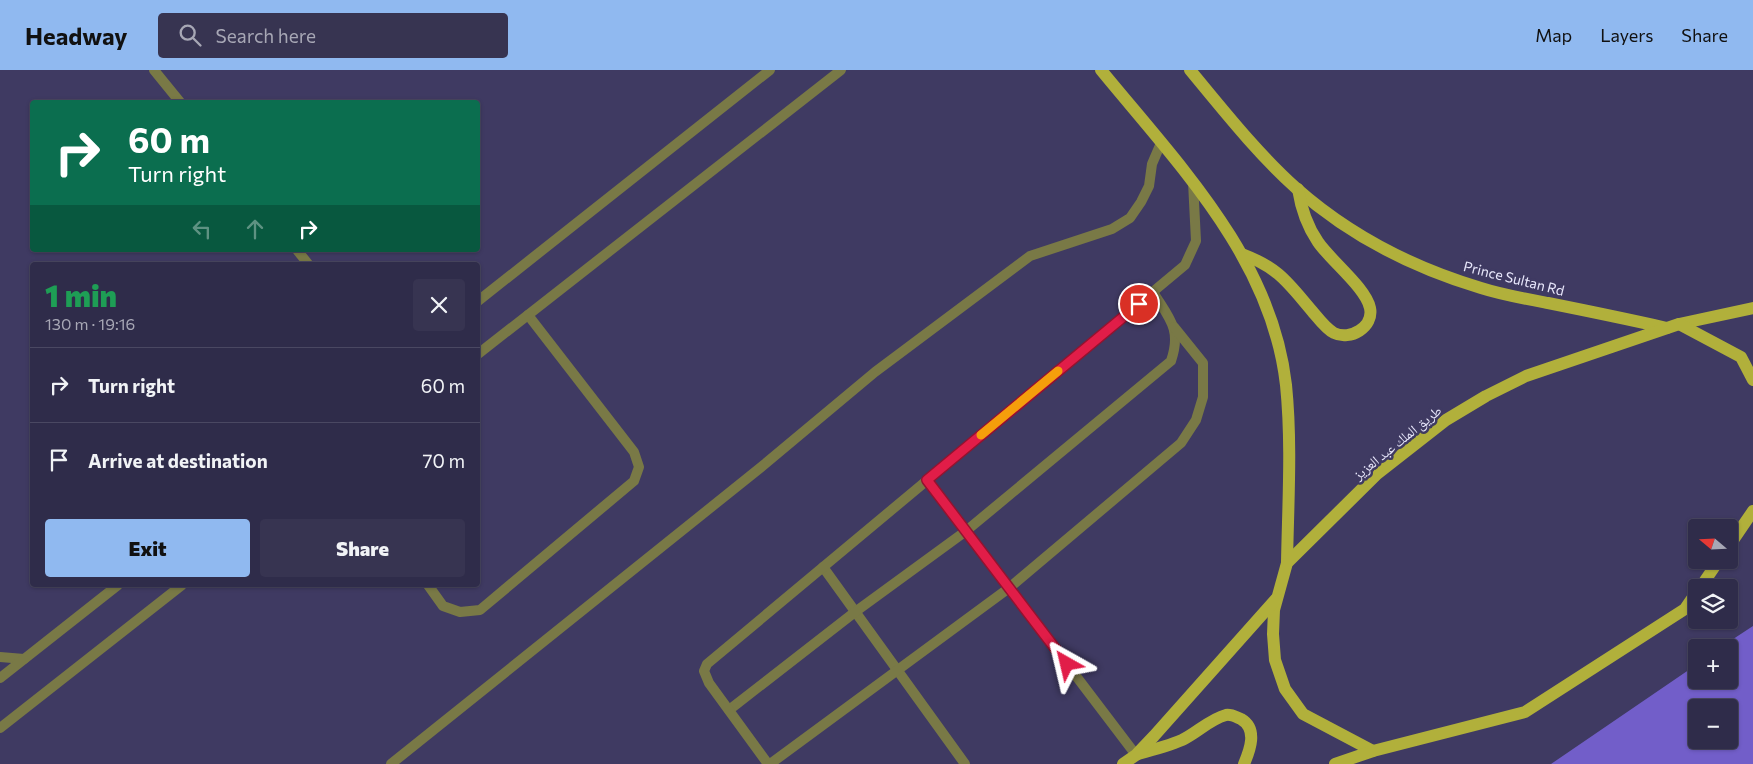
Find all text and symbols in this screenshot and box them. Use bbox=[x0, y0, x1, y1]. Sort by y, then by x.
search box bbox=[158, 13, 508, 58]
text: Headway bbox=[25, 21, 128, 50]
icon: search bbox=[176, 21, 204, 49]
text: Search here bbox=[216, 24, 316, 47]
text: Map bbox=[1535, 24, 1572, 46]
text: Layers bbox=[1600, 24, 1653, 46]
text: Share bbox=[1681, 24, 1728, 46]
text: 60 m bbox=[128, 117, 210, 160]
icon: right bbox=[45, 120, 110, 185]
text: Turn right bbox=[128, 160, 226, 187]
icon: left bbox=[188, 215, 216, 243]
icon: ahead bbox=[241, 215, 269, 243]
icon: right bbox=[294, 215, 322, 243]
street label: Prince Sultan Rd bbox=[1462, 257, 1566, 299]
text: 1 min bbox=[45, 276, 117, 313]
button: close bbox=[413, 279, 465, 331]
pin bbox=[1118, 283, 1160, 325]
icon: arrive bbox=[1125, 290, 1153, 318]
text: 130 m · 19:16 bbox=[45, 314, 135, 333]
icon: right bbox=[45, 371, 73, 399]
text: Turn right bbox=[88, 374, 175, 397]
text: 60 m bbox=[421, 374, 465, 397]
street label: طريق الملك عبد العزيز bbox=[1349, 401, 1446, 485]
icon: arrive bbox=[45, 446, 73, 474]
text: Arrive at destination bbox=[88, 449, 268, 472]
text: 70 m bbox=[422, 449, 465, 472]
button: Exit bbox=[45, 519, 250, 577]
button: Share bbox=[260, 519, 465, 577]
north arrow bbox=[1688, 519, 1738, 569]
map controls bbox=[1688, 519, 1738, 749]
button: layers bbox=[1688, 579, 1738, 629]
position arrow bbox=[1040, 637, 1092, 689]
button: + bbox=[1688, 639, 1738, 689]
button: − bbox=[1688, 699, 1738, 749]

